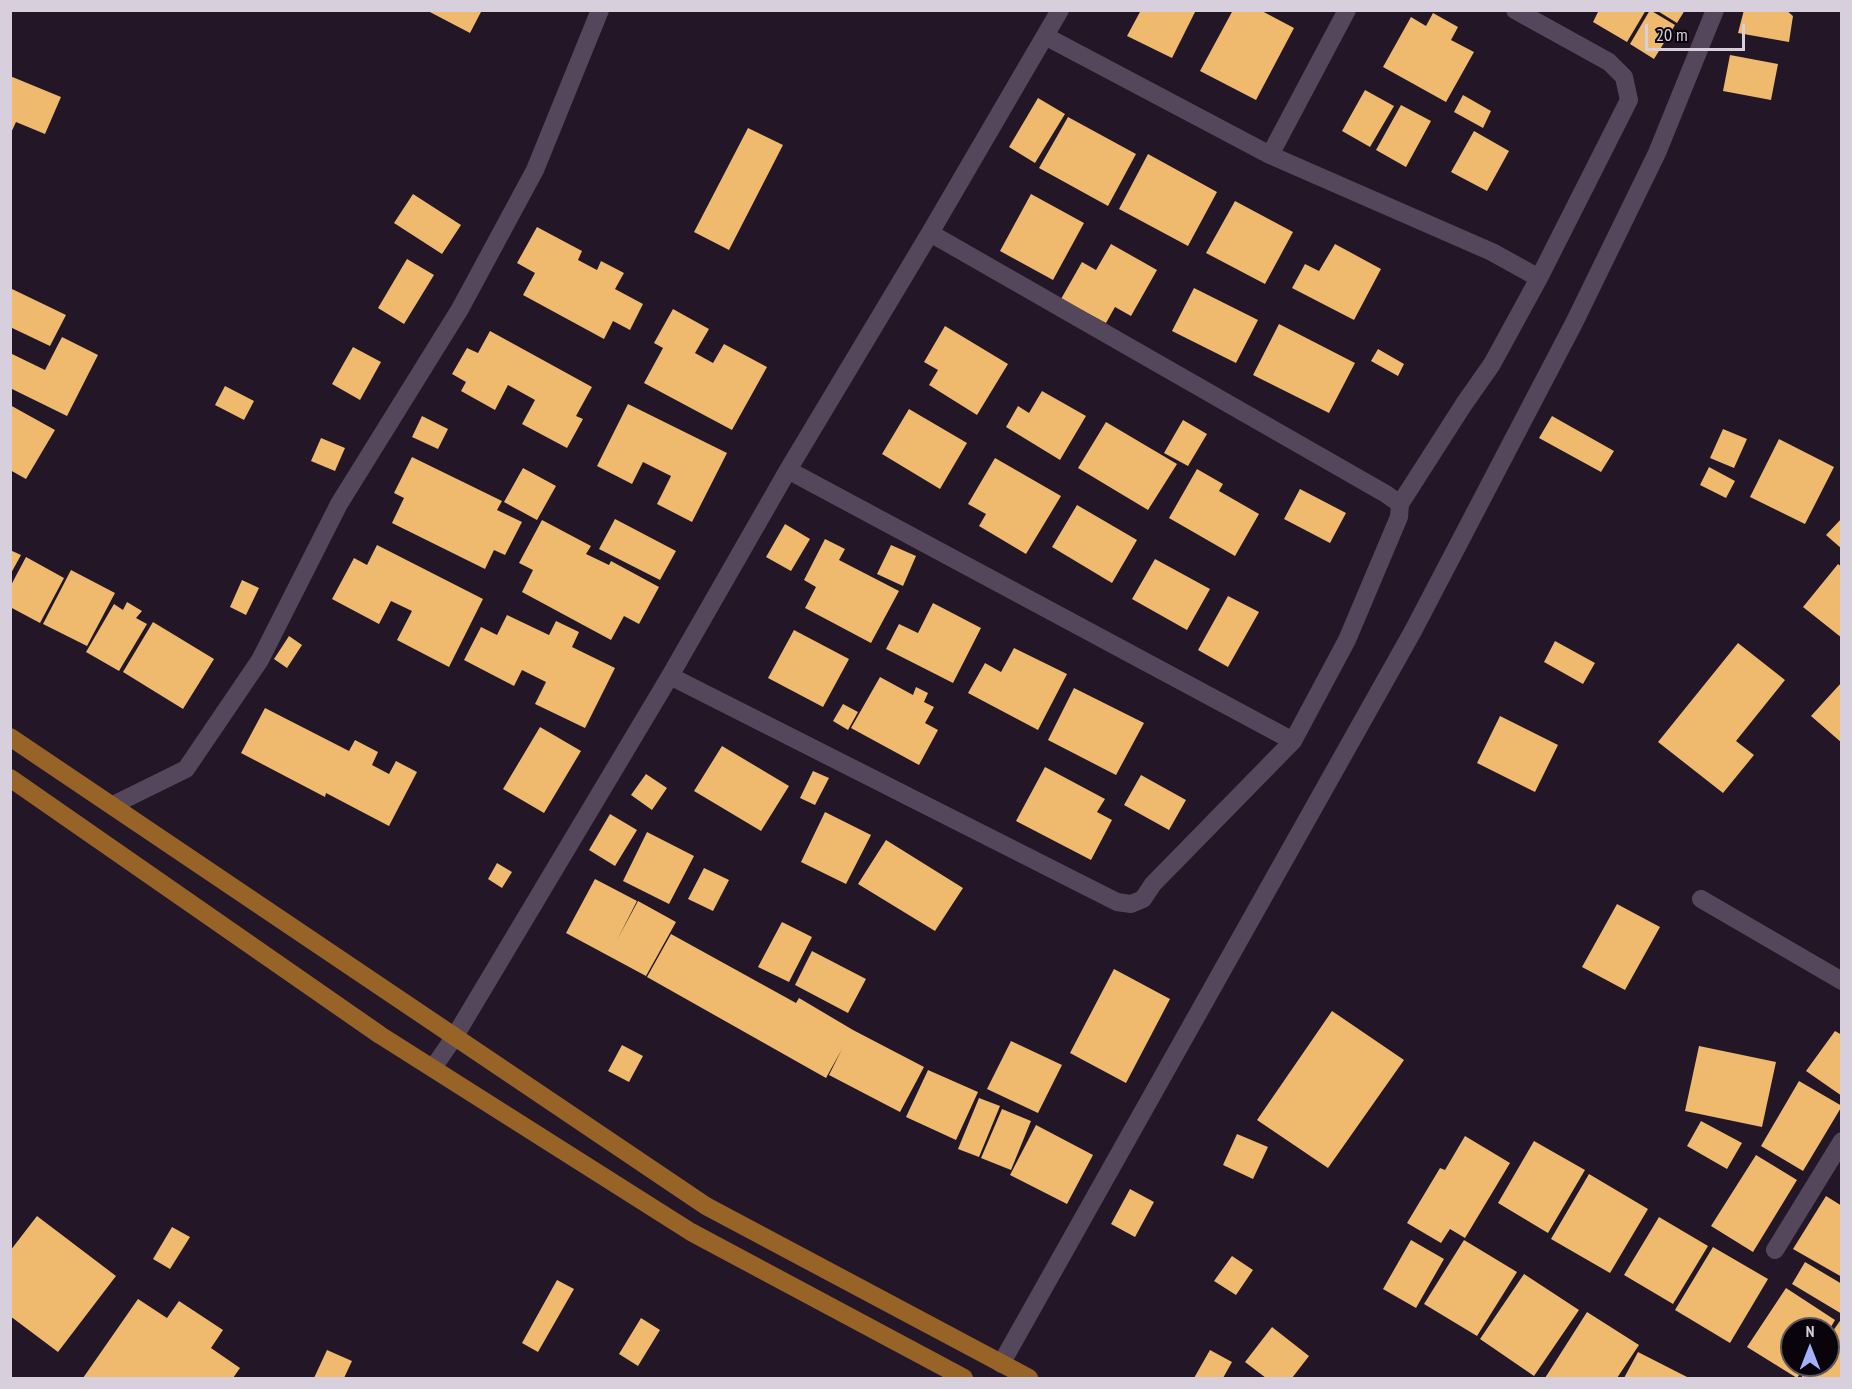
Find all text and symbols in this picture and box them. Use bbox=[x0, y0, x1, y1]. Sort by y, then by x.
scale bar bbox=[1648, 12, 1748, 50]
text: 20 m bbox=[1656, 23, 1688, 46]
north arrow bbox=[1780, 1317, 1840, 1377]
text: N bbox=[1806, 1321, 1814, 1341]

